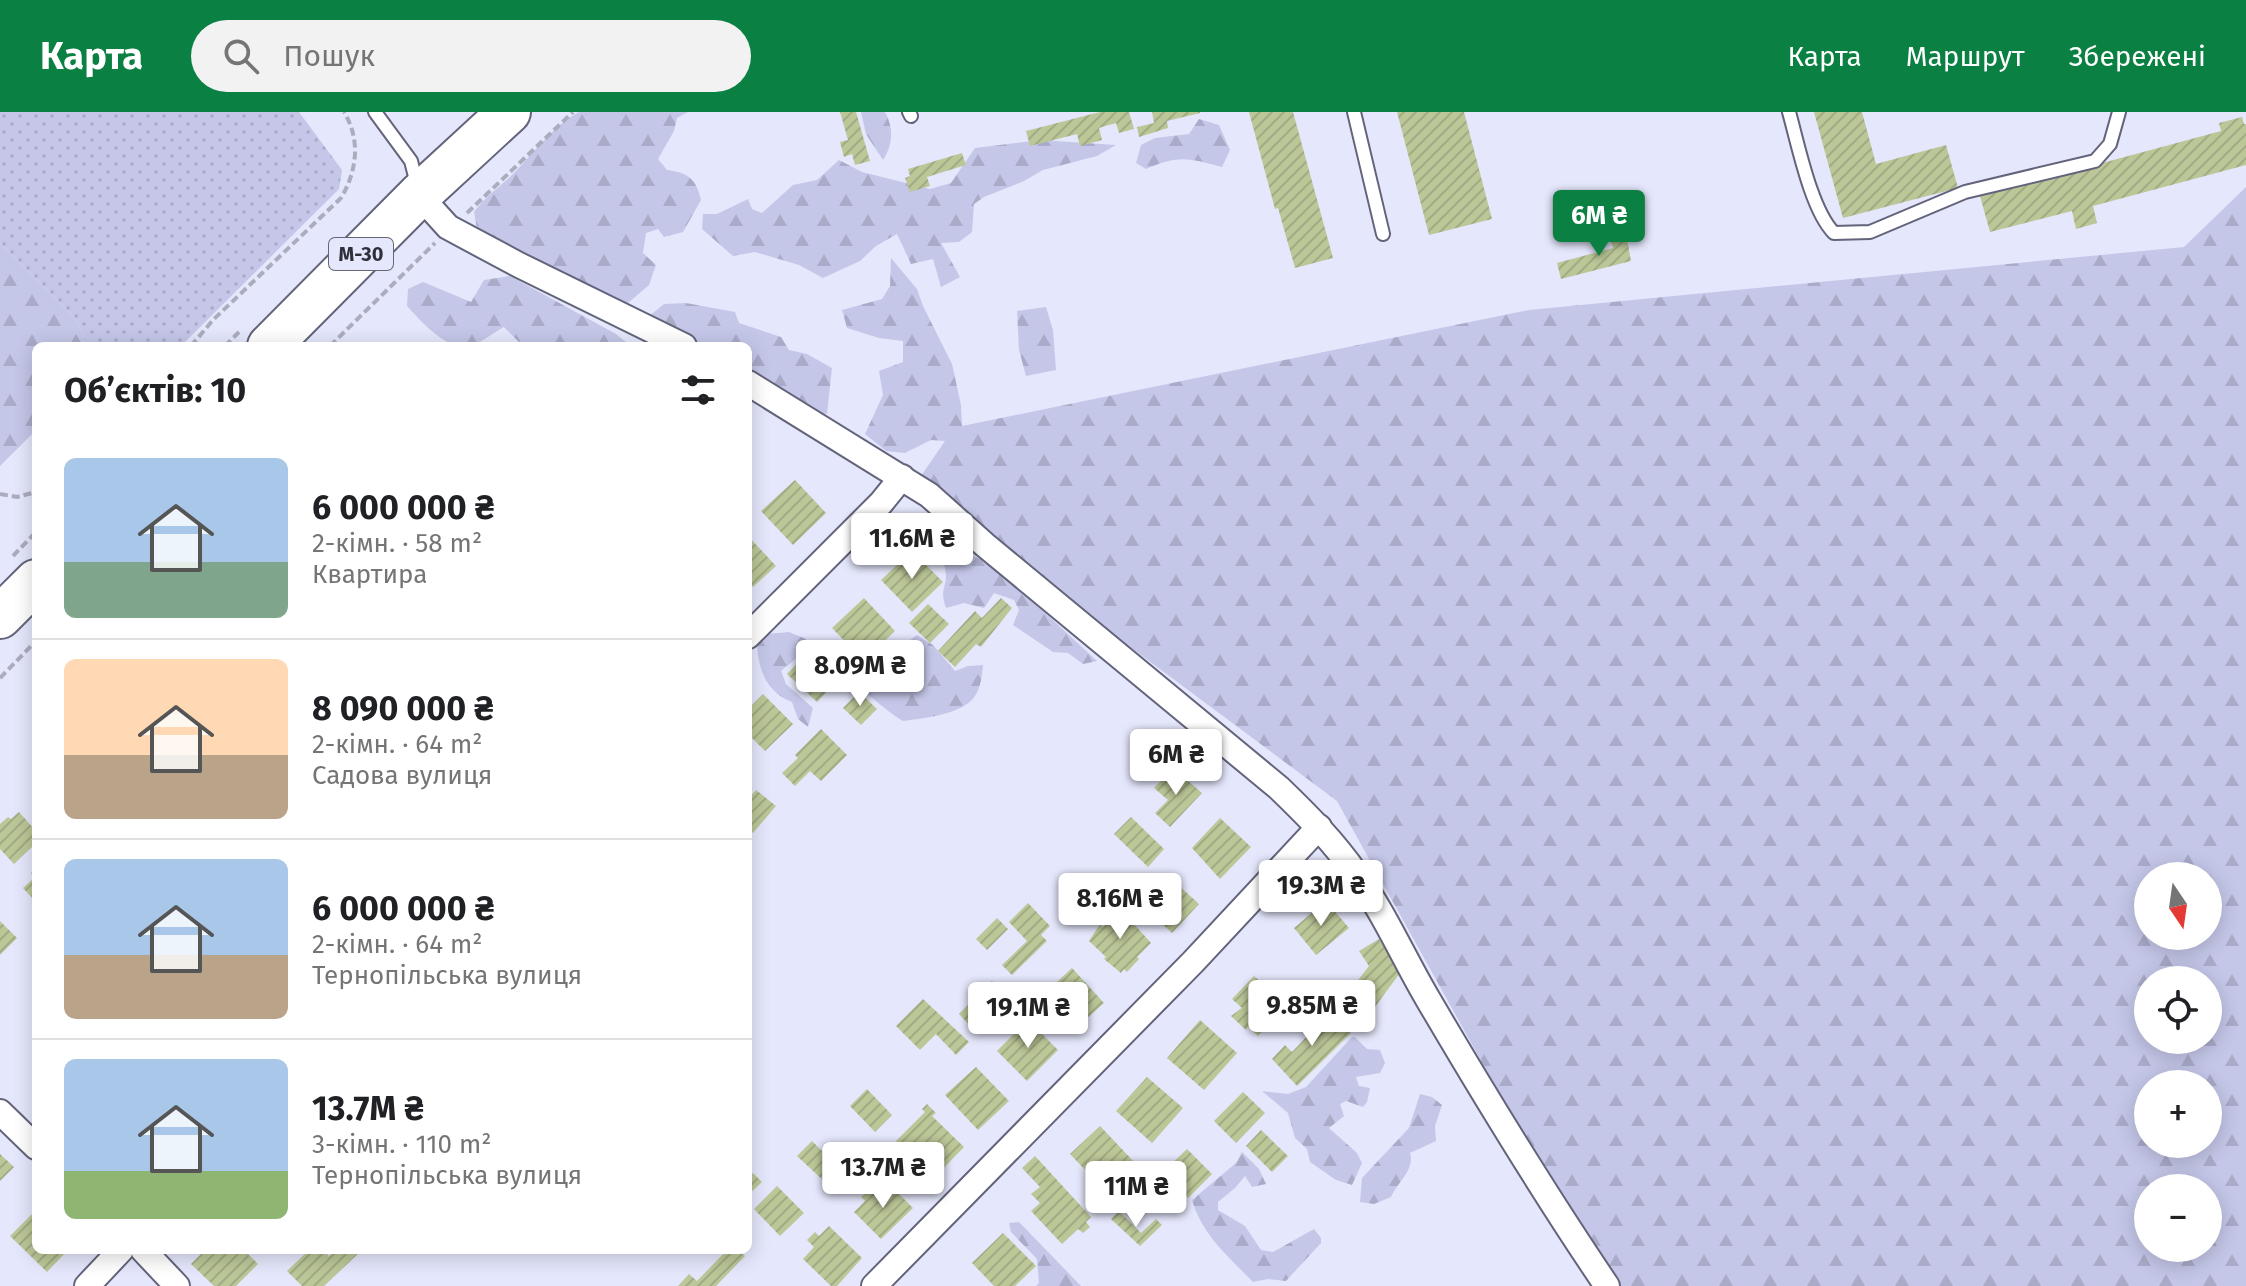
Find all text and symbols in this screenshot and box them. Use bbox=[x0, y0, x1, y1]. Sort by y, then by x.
search box bbox=[191, 20, 751, 92]
text: Карта bbox=[40, 33, 143, 79]
icon: search bbox=[219, 34, 263, 78]
text: Пошук bbox=[283, 38, 375, 74]
text: Карта bbox=[1788, 40, 1862, 73]
text: Маршрут bbox=[1906, 40, 2025, 73]
text: Збережені bbox=[2069, 40, 2206, 73]
pin: 6M ₴ bbox=[1552, 190, 1646, 258]
text: 6M ₴ bbox=[1571, 200, 1627, 231]
road number: М-30 bbox=[329, 238, 393, 270]
icon: filters bbox=[676, 368, 720, 412]
text: Об’єктів: 10 bbox=[64, 370, 246, 411]
text: 6 000 000 ₴ bbox=[312, 487, 494, 528]
icon: home bbox=[128, 490, 224, 586]
pin: 11.6M ₴ bbox=[838, 513, 986, 581]
text: 11.6M ₴ bbox=[869, 523, 955, 554]
text: 2-кімн. · 58 m² bbox=[312, 528, 482, 559]
text: Квартира bbox=[312, 559, 427, 590]
pin: 8.09M ₴ bbox=[786, 640, 934, 708]
text: 8.09M ₴ bbox=[814, 650, 906, 681]
text: 8 090 000 ₴ bbox=[312, 688, 494, 729]
icon: home bbox=[128, 691, 224, 787]
text: 2-кімн. · 64 m² bbox=[312, 729, 482, 760]
pin: 6M ₴ bbox=[1129, 729, 1223, 797]
text: 6M ₴ bbox=[1148, 739, 1204, 770]
text: Садова вулиця bbox=[312, 760, 492, 791]
pin: 19.3M ₴ bbox=[1247, 860, 1395, 928]
north arrow bbox=[2134, 862, 2222, 950]
map controls bbox=[2134, 862, 2222, 1262]
text: 19.3M ₴ bbox=[1277, 870, 1365, 901]
pin: 8.16M ₴ bbox=[1046, 873, 1194, 941]
text: 8.16M ₴ bbox=[1076, 883, 1164, 914]
text: 6 000 000 ₴ bbox=[312, 888, 494, 929]
icon: home bbox=[128, 891, 224, 987]
text: 2-кімн. · 64 m² bbox=[312, 929, 482, 960]
text: Тернопільська вулиця bbox=[312, 960, 582, 991]
button: locate bbox=[2134, 966, 2222, 1054]
pin: 9.85M ₴ bbox=[1238, 980, 1386, 1048]
pin: 19.1M ₴ bbox=[954, 982, 1102, 1050]
text: 9.85M ₴ bbox=[1266, 990, 1358, 1021]
text: 19.1M ₴ bbox=[986, 992, 1070, 1023]
button: + bbox=[2134, 1070, 2222, 1158]
text: 13.7M ₴ bbox=[312, 1088, 424, 1129]
icon: home bbox=[128, 1091, 224, 1187]
text: 3-кімн. · 110 m² bbox=[312, 1129, 492, 1160]
pin: 13.7M ₴ bbox=[809, 1142, 957, 1210]
text: 13.7M ₴ bbox=[840, 1152, 926, 1183]
text: Тернопільська вулиця bbox=[312, 1160, 582, 1191]
pin: 11M ₴ bbox=[1080, 1161, 1192, 1229]
text: 11M ₴ bbox=[1103, 1171, 1169, 1202]
button: − bbox=[2134, 1174, 2222, 1262]

